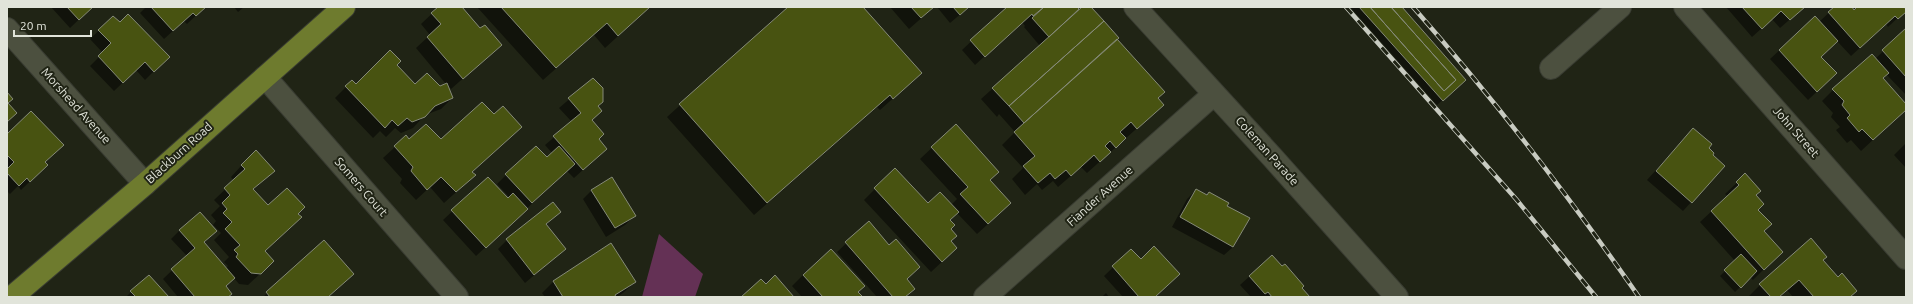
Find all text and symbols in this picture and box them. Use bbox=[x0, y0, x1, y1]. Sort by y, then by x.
scale bar bbox=[14, 12, 91, 38]
text: 20 m bbox=[20, 19, 47, 32]
street label: Morshead Avenue bbox=[39, 65, 114, 146]
street label: John Street bbox=[1771, 104, 1822, 160]
street label: Coleman Parade bbox=[1233, 114, 1302, 188]
street label: Blackburn Road bbox=[143, 120, 214, 186]
street label: Somers Court bbox=[332, 155, 391, 219]
street label: Fiander Avenue bbox=[1064, 163, 1135, 228]

